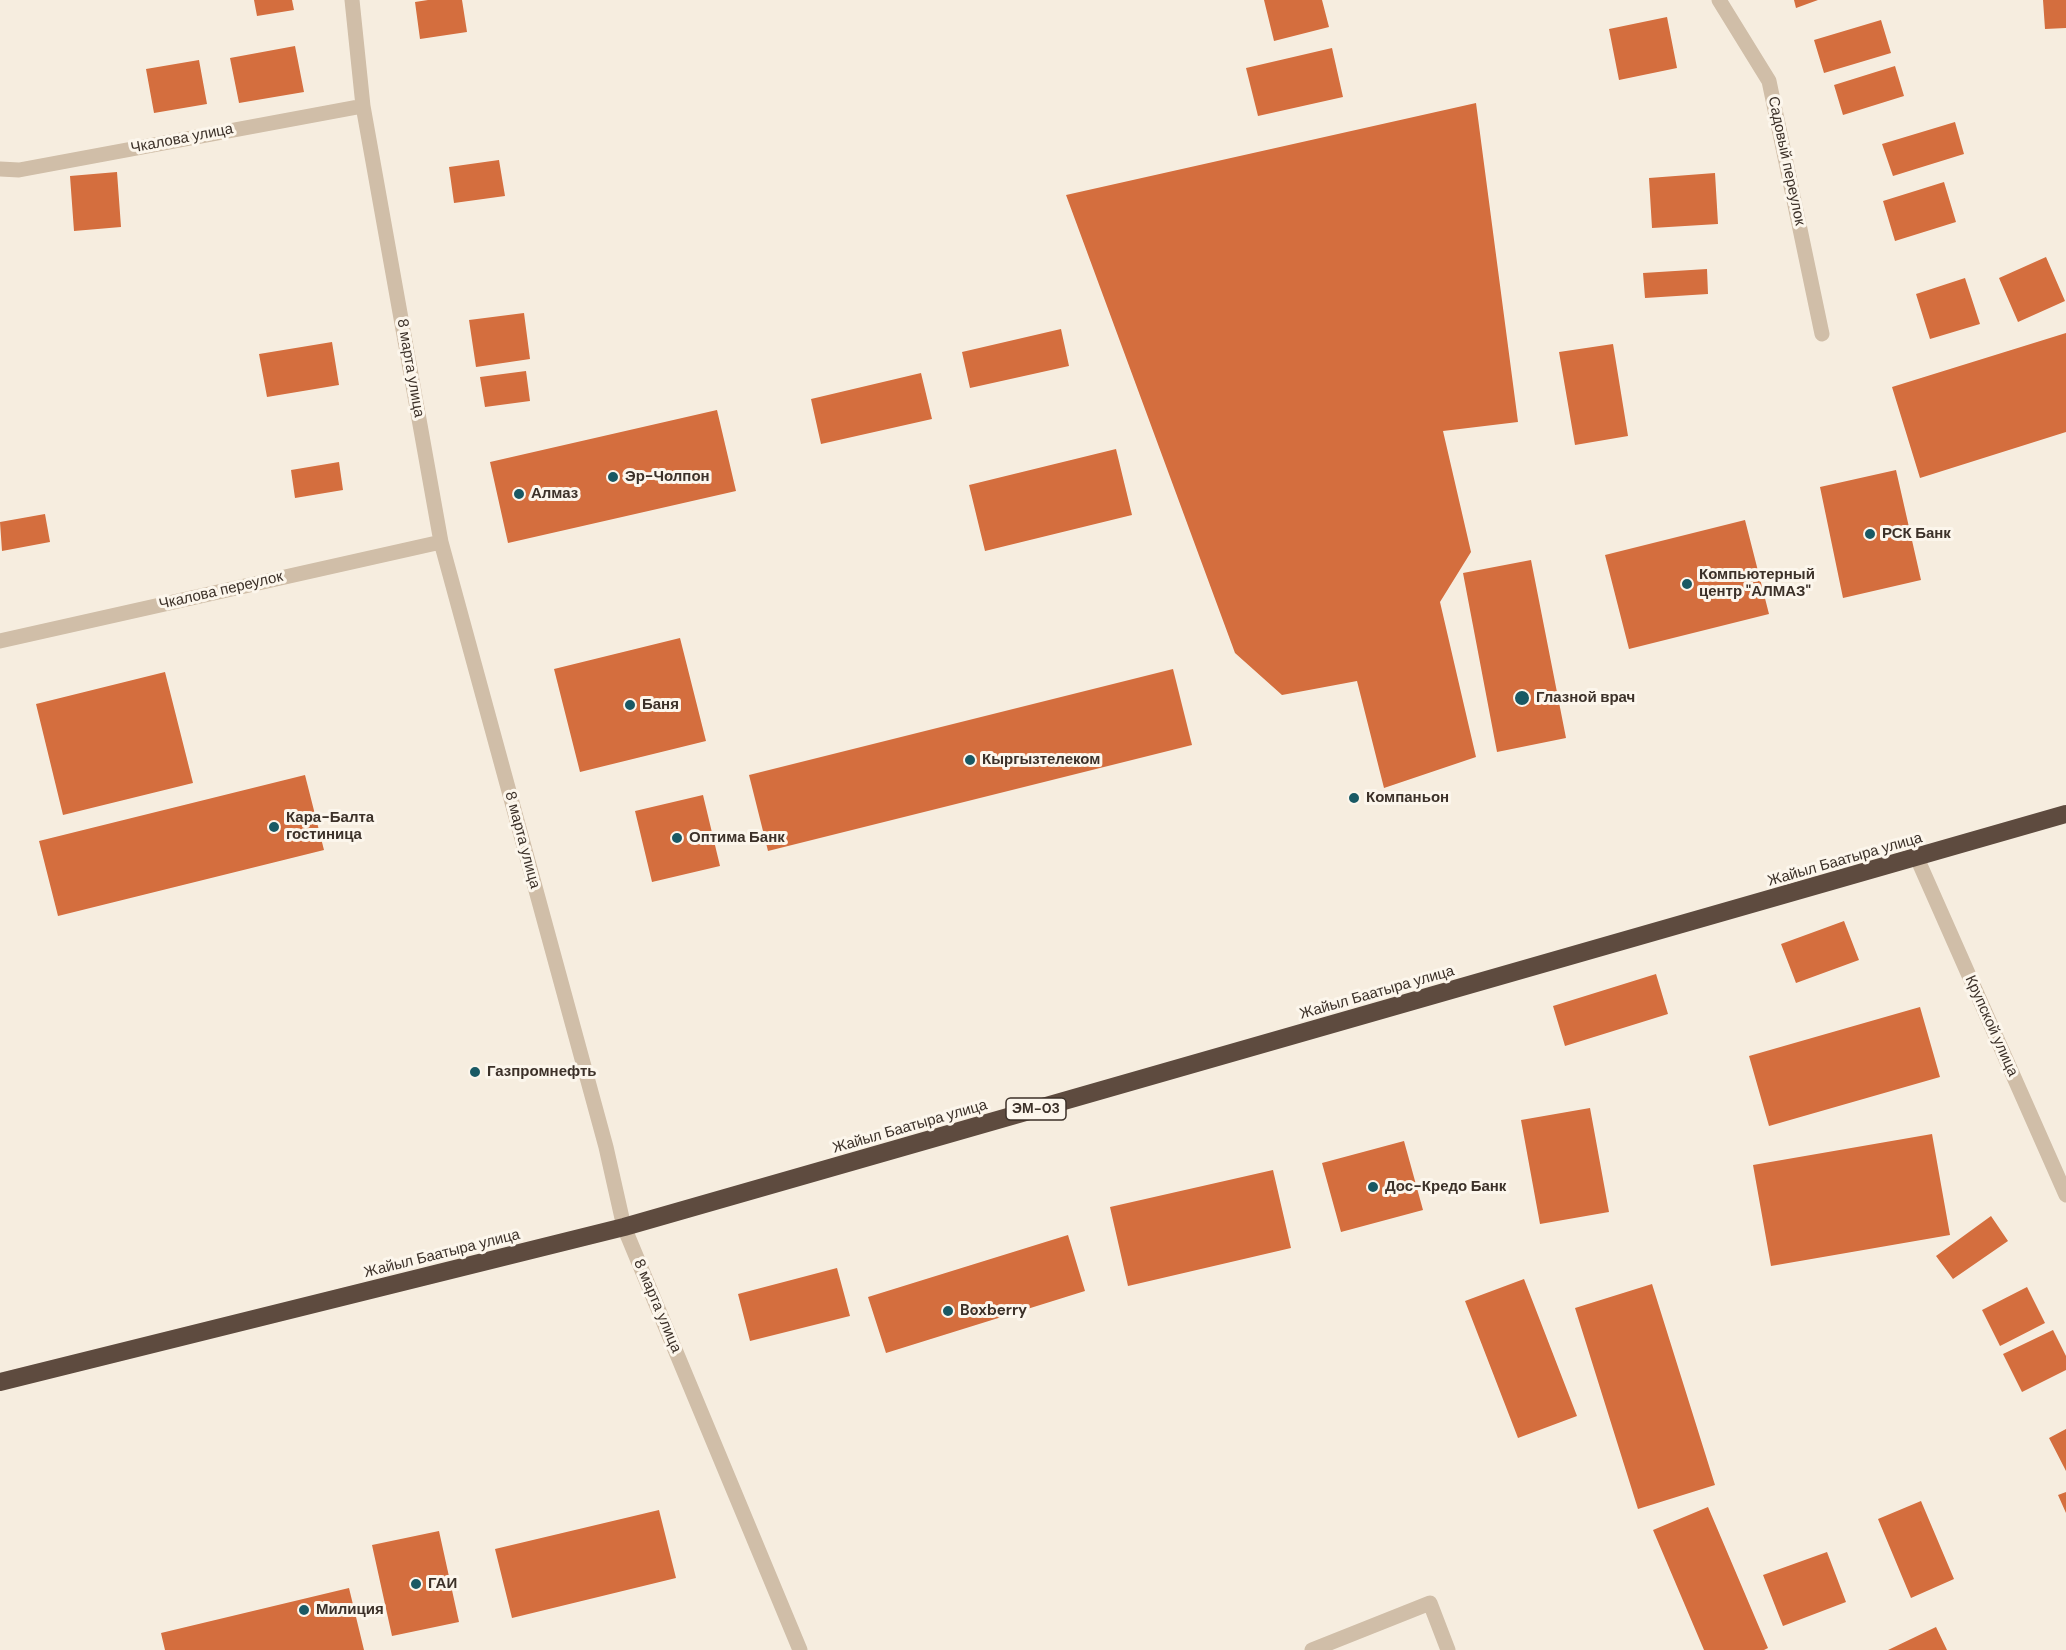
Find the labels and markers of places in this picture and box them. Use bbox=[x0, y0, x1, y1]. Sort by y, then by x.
place label: Эр-Чолпон bbox=[625, 468, 710, 486]
marker: Эр-Чолпон bbox=[606, 470, 620, 484]
place label: Алмаз bbox=[531, 485, 578, 503]
marker: Алмаз bbox=[512, 487, 526, 501]
place label: РСК Банк bbox=[1882, 525, 1951, 543]
marker: РСК Банк bbox=[1863, 527, 1877, 541]
place label: Компьютерный центр "АЛМАЗ" bbox=[1699, 566, 1815, 601]
marker: Компьютерный центр "АЛМАЗ" bbox=[1680, 577, 1694, 591]
marker: Глазной врач bbox=[1513, 689, 1531, 707]
place label: Глазной врач bbox=[1536, 689, 1635, 707]
place label: Баня bbox=[642, 696, 679, 714]
marker: Баня bbox=[623, 698, 637, 712]
place label: Кыргызтелеком bbox=[982, 751, 1100, 769]
marker: Кыргызтелеком bbox=[963, 753, 977, 767]
place label: Компаньон bbox=[1366, 789, 1449, 807]
marker: Компаньон bbox=[1347, 791, 1361, 805]
place label: Кара-Балта гостиница bbox=[286, 809, 374, 844]
marker: Кара-Балта гостиница bbox=[267, 820, 281, 834]
place label: Оптима Банк bbox=[689, 829, 785, 847]
marker: Оптима Банк bbox=[670, 831, 684, 845]
place label: Газпромнефть bbox=[487, 1063, 596, 1081]
marker: Газпромнефть bbox=[468, 1065, 482, 1079]
place label: Дос-Кредо Банк bbox=[1385, 1178, 1506, 1196]
marker: Дос-Кредо Банк bbox=[1366, 1180, 1380, 1194]
place label: Boxberry bbox=[960, 1302, 1027, 1320]
marker: Boxberry bbox=[941, 1304, 955, 1318]
place label: ГАИ bbox=[428, 1575, 457, 1593]
marker: ГАИ bbox=[409, 1577, 423, 1591]
place label: Милиция bbox=[316, 1601, 384, 1619]
marker: Милиция bbox=[297, 1603, 311, 1617]

